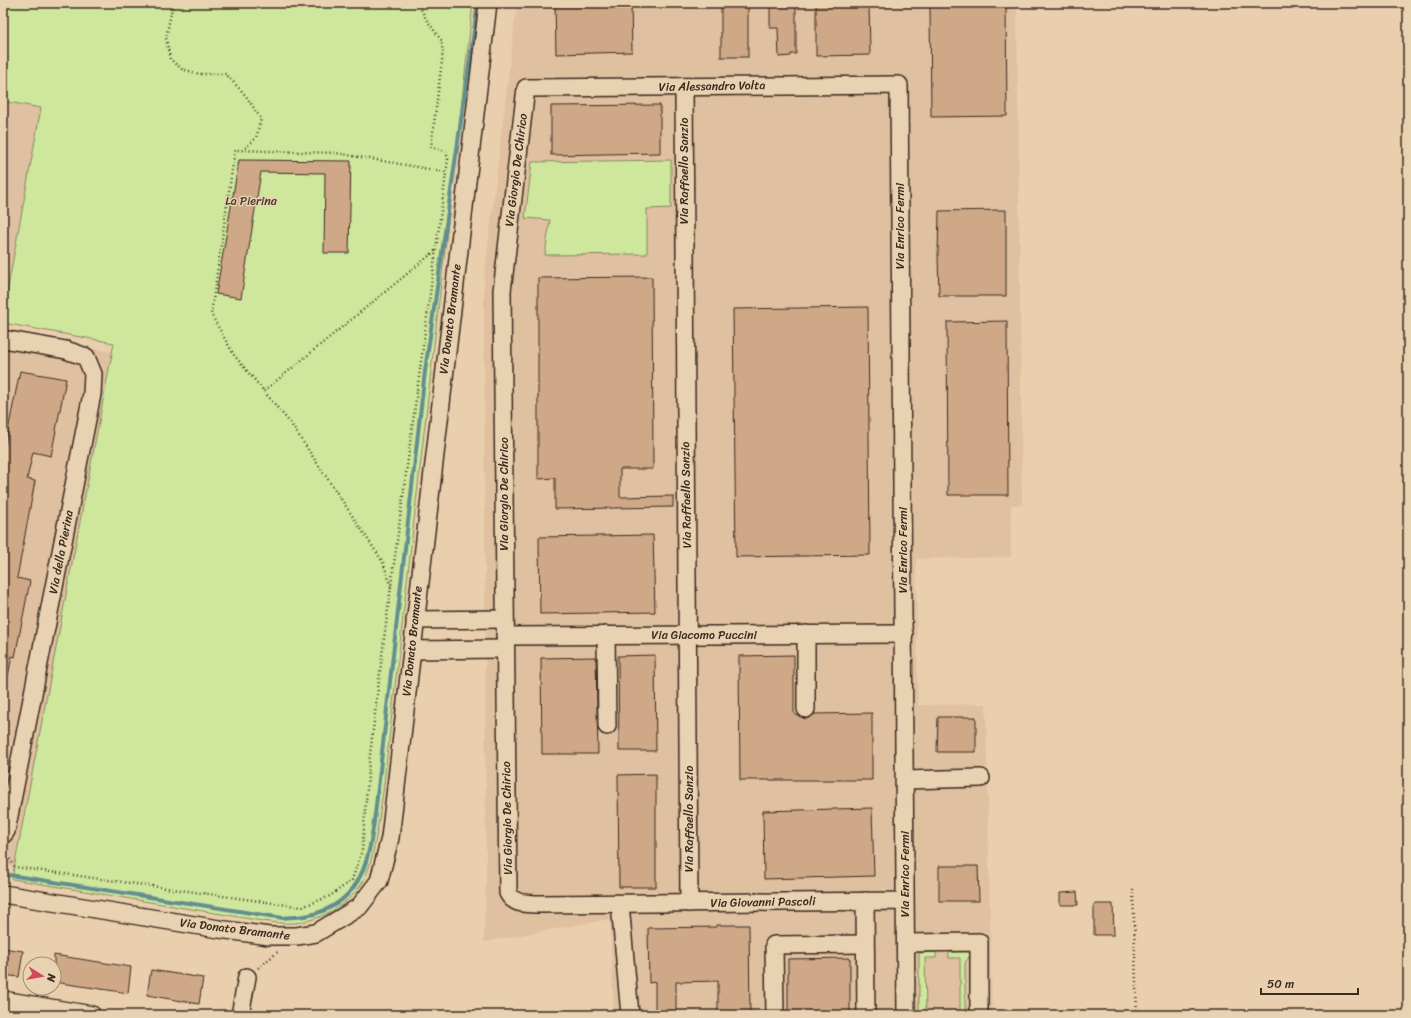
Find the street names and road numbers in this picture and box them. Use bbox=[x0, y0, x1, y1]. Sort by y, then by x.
street label: Via Alessandro Volta bbox=[658, 74, 766, 98]
street label: Via Giorgio De Chirico bbox=[498, 112, 534, 228]
street label: Via Raffaello Sanzio bbox=[673, 118, 695, 224]
street label: Via Enrico Fermi bbox=[889, 182, 911, 269]
street label: Via Donato Bramante bbox=[432, 263, 468, 375]
street label: Via Giorgio De Chirico bbox=[493, 437, 515, 551]
street label: Via Raffaello Sanzio bbox=[674, 441, 698, 549]
street label: Via Enrico Fermi bbox=[892, 506, 914, 593]
street label: Via della Pierina bbox=[42, 507, 80, 596]
street label: Via Donato Bramante bbox=[395, 585, 429, 697]
street label: Via Giacomo Puccini bbox=[651, 624, 757, 646]
street label: Via Giorgio De Chirico bbox=[495, 761, 519, 875]
street label: Via Raffaello Sanzio bbox=[678, 766, 700, 872]
street label: Via Enrico Fermi bbox=[894, 830, 916, 917]
street label: Via Giovanni Pascoli bbox=[710, 890, 816, 914]
street label: Via Donato Bramante bbox=[179, 911, 291, 947]

